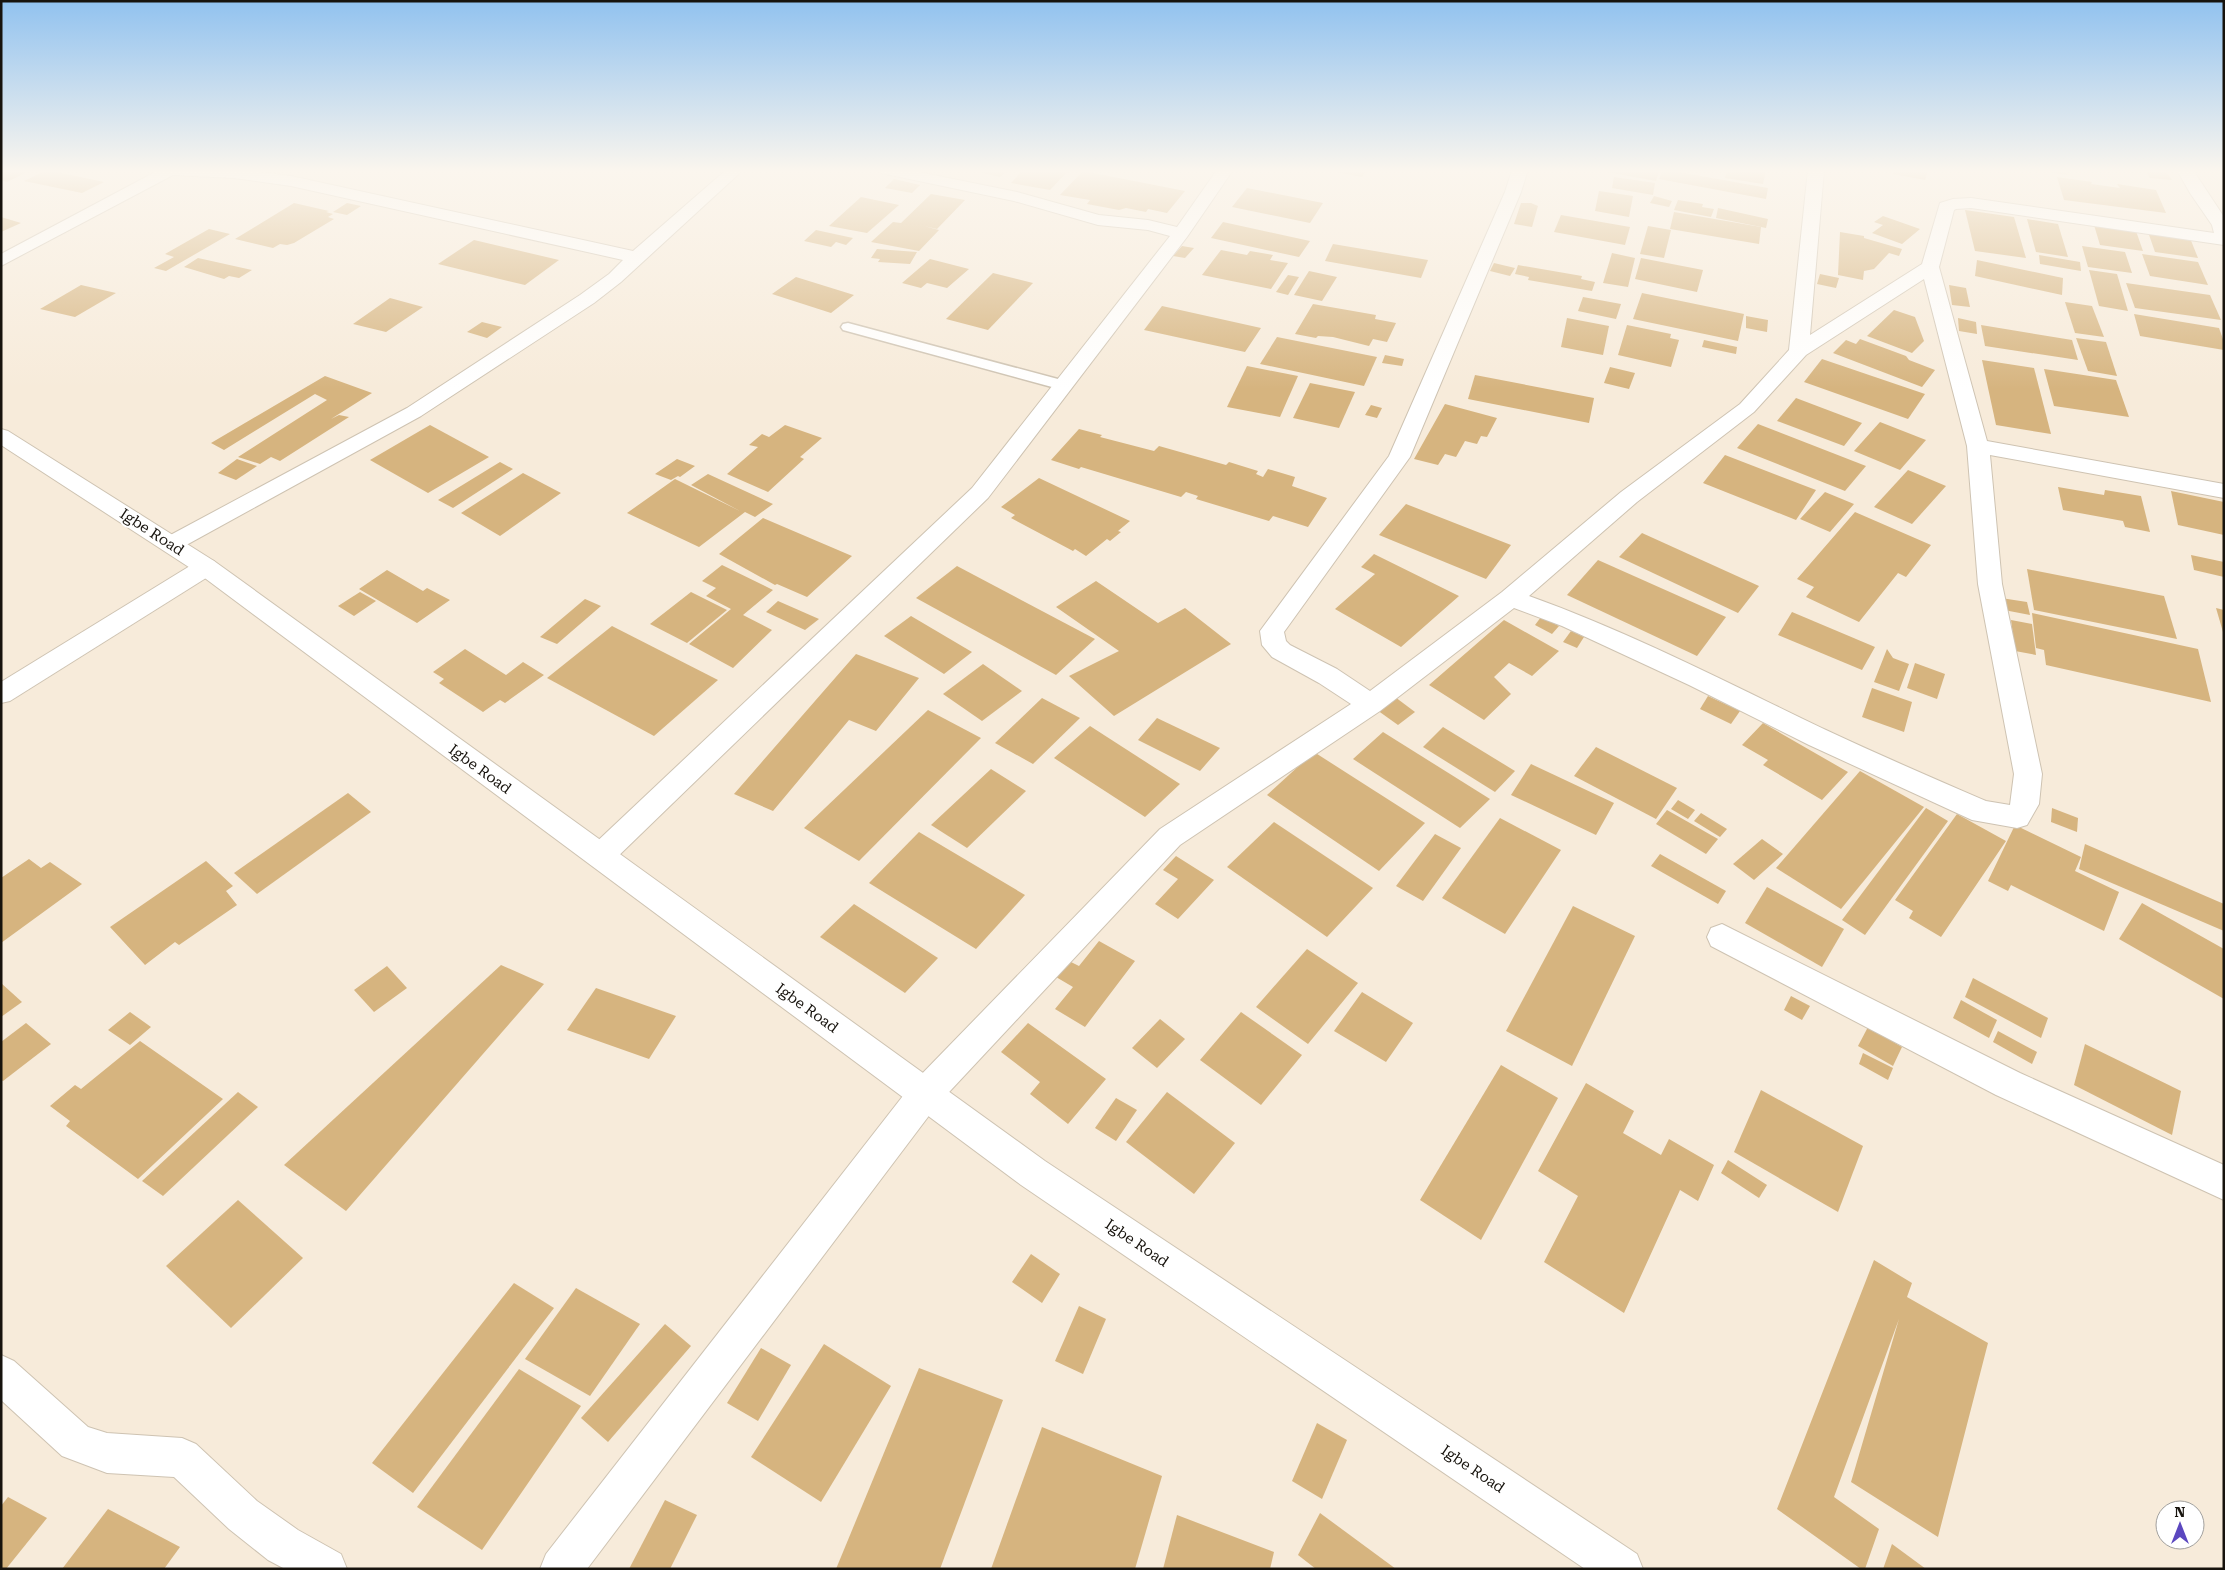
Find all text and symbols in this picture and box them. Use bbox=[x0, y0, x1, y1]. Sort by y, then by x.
street label: Igbe Road bbox=[117, 505, 188, 560]
street label: Igbe Road bbox=[445, 740, 515, 798]
street label: Igbe Road bbox=[772, 979, 842, 1037]
street label: Igbe Road bbox=[1102, 1215, 1172, 1271]
street label: Igbe Road bbox=[1438, 1441, 1508, 1497]
north arrow bbox=[2155, 1500, 2205, 1550]
text: N bbox=[2175, 1504, 2186, 1520]

